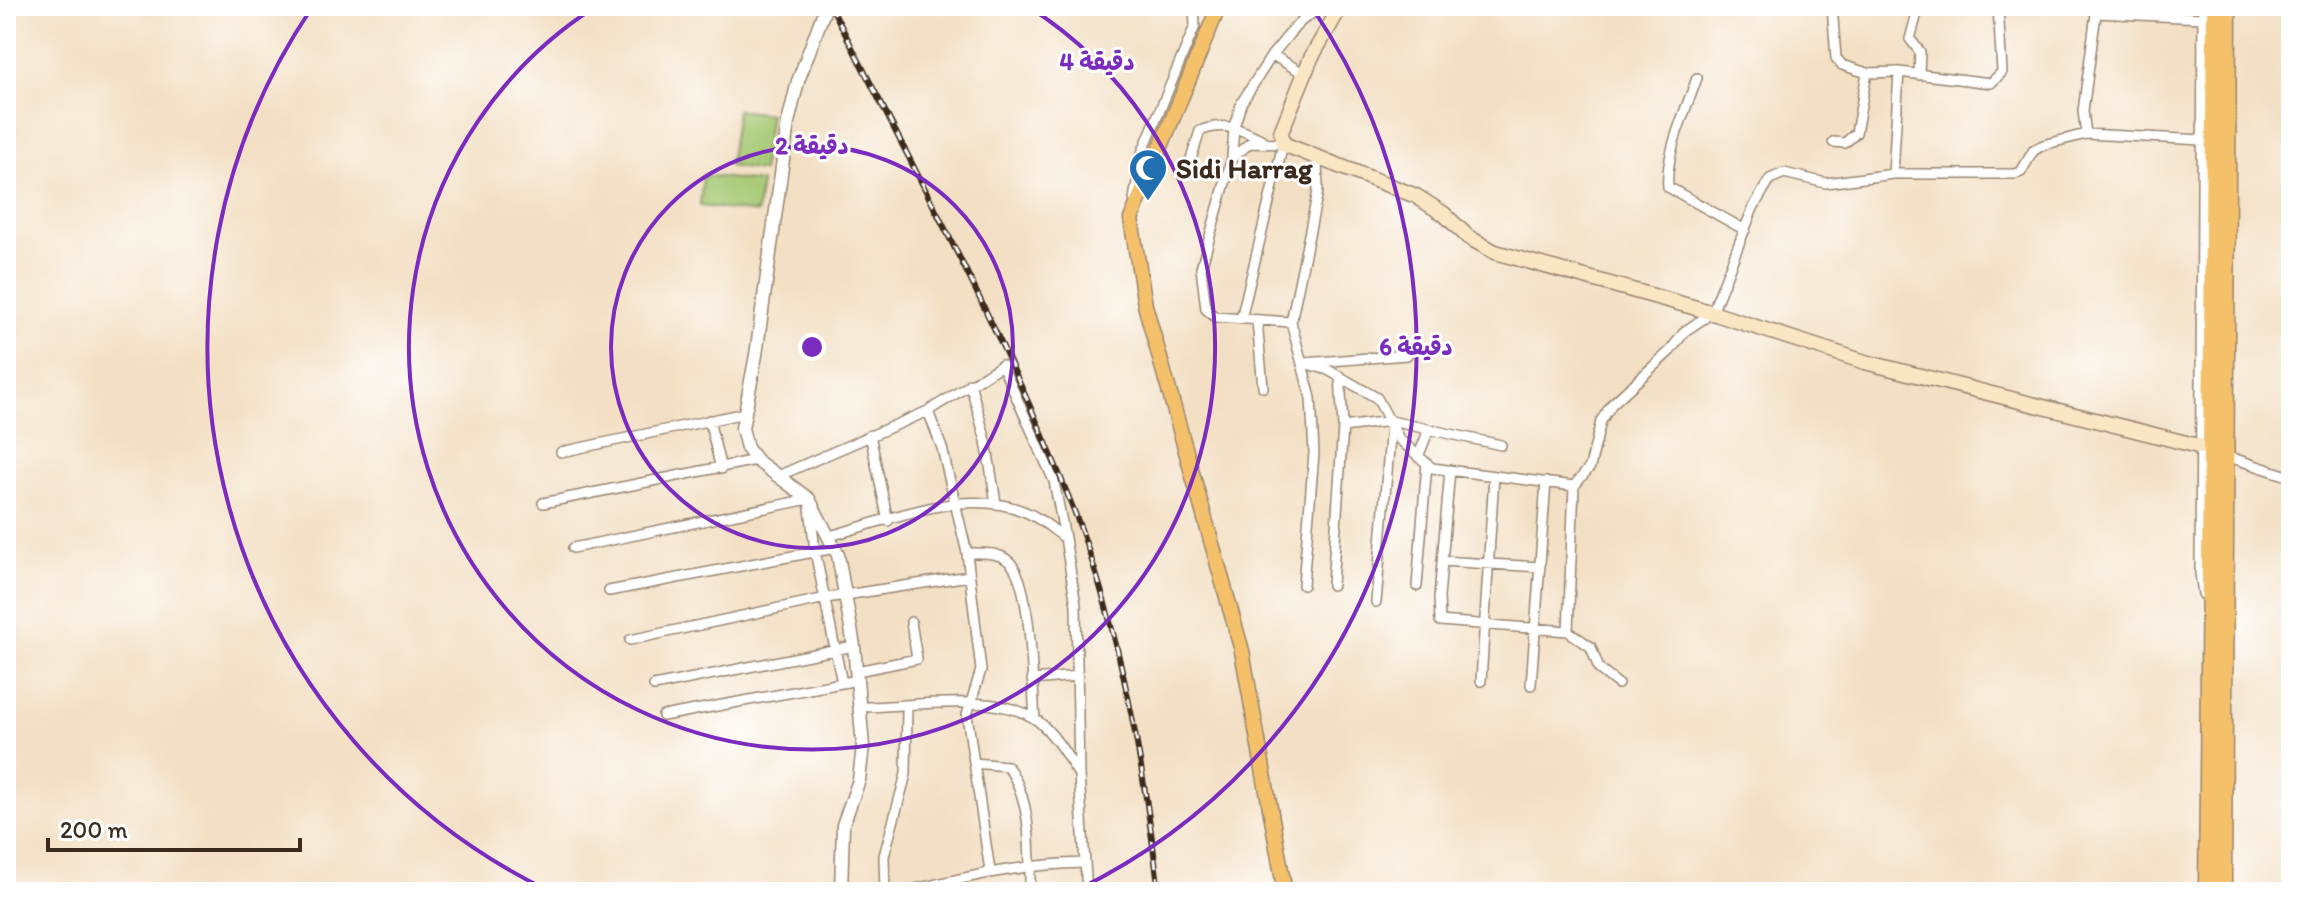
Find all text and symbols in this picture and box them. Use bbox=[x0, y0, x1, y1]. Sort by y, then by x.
text: 4 دقيقة bbox=[1059, 47, 1135, 76]
text: 2 دقيقة bbox=[775, 131, 849, 160]
mosque icon: Sidi Harrag bbox=[1127, 147, 1169, 202]
place label: Sidi Harrag bbox=[1176, 151, 1313, 185]
text: 6 دقيقة bbox=[1379, 332, 1453, 361]
centre of rings bbox=[798, 333, 826, 361]
scale bar bbox=[48, 802, 300, 852]
text: 200 m bbox=[60, 815, 128, 844]

